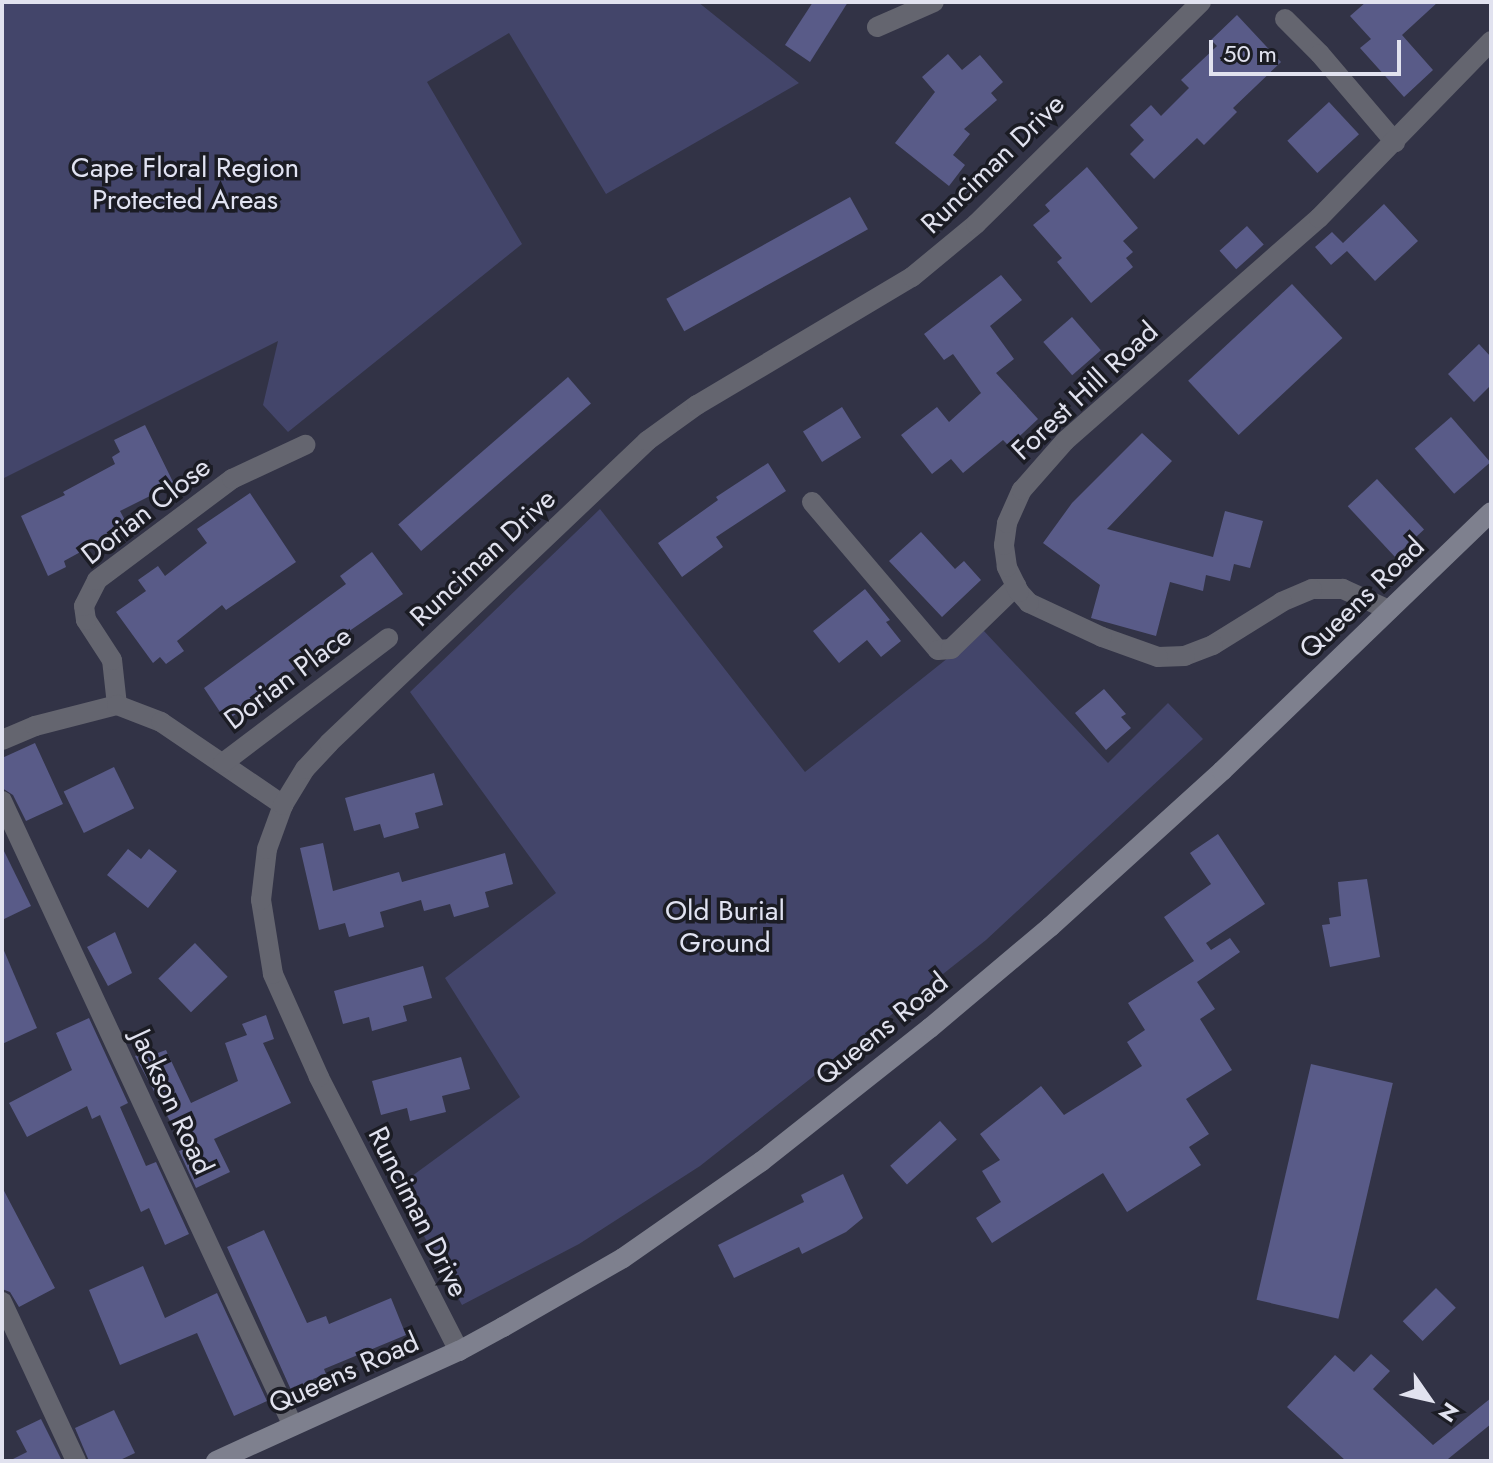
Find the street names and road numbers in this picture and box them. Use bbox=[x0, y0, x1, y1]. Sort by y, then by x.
street label: Runciman Drive bbox=[914, 87, 1072, 241]
street label: Forest Hill Road bbox=[1005, 315, 1165, 467]
street label: Dorian Close bbox=[75, 450, 217, 572]
street label: Runciman Drive bbox=[403, 482, 563, 634]
street label: Queens Road bbox=[1293, 530, 1431, 666]
street label: Dorian Place bbox=[218, 619, 358, 737]
street label: Queens Road bbox=[809, 965, 955, 1093]
street label: Jackson Road bbox=[124, 1024, 220, 1180]
street label: Runciman Drive bbox=[361, 1121, 475, 1303]
street label: Queens Road bbox=[264, 1325, 424, 1421]

